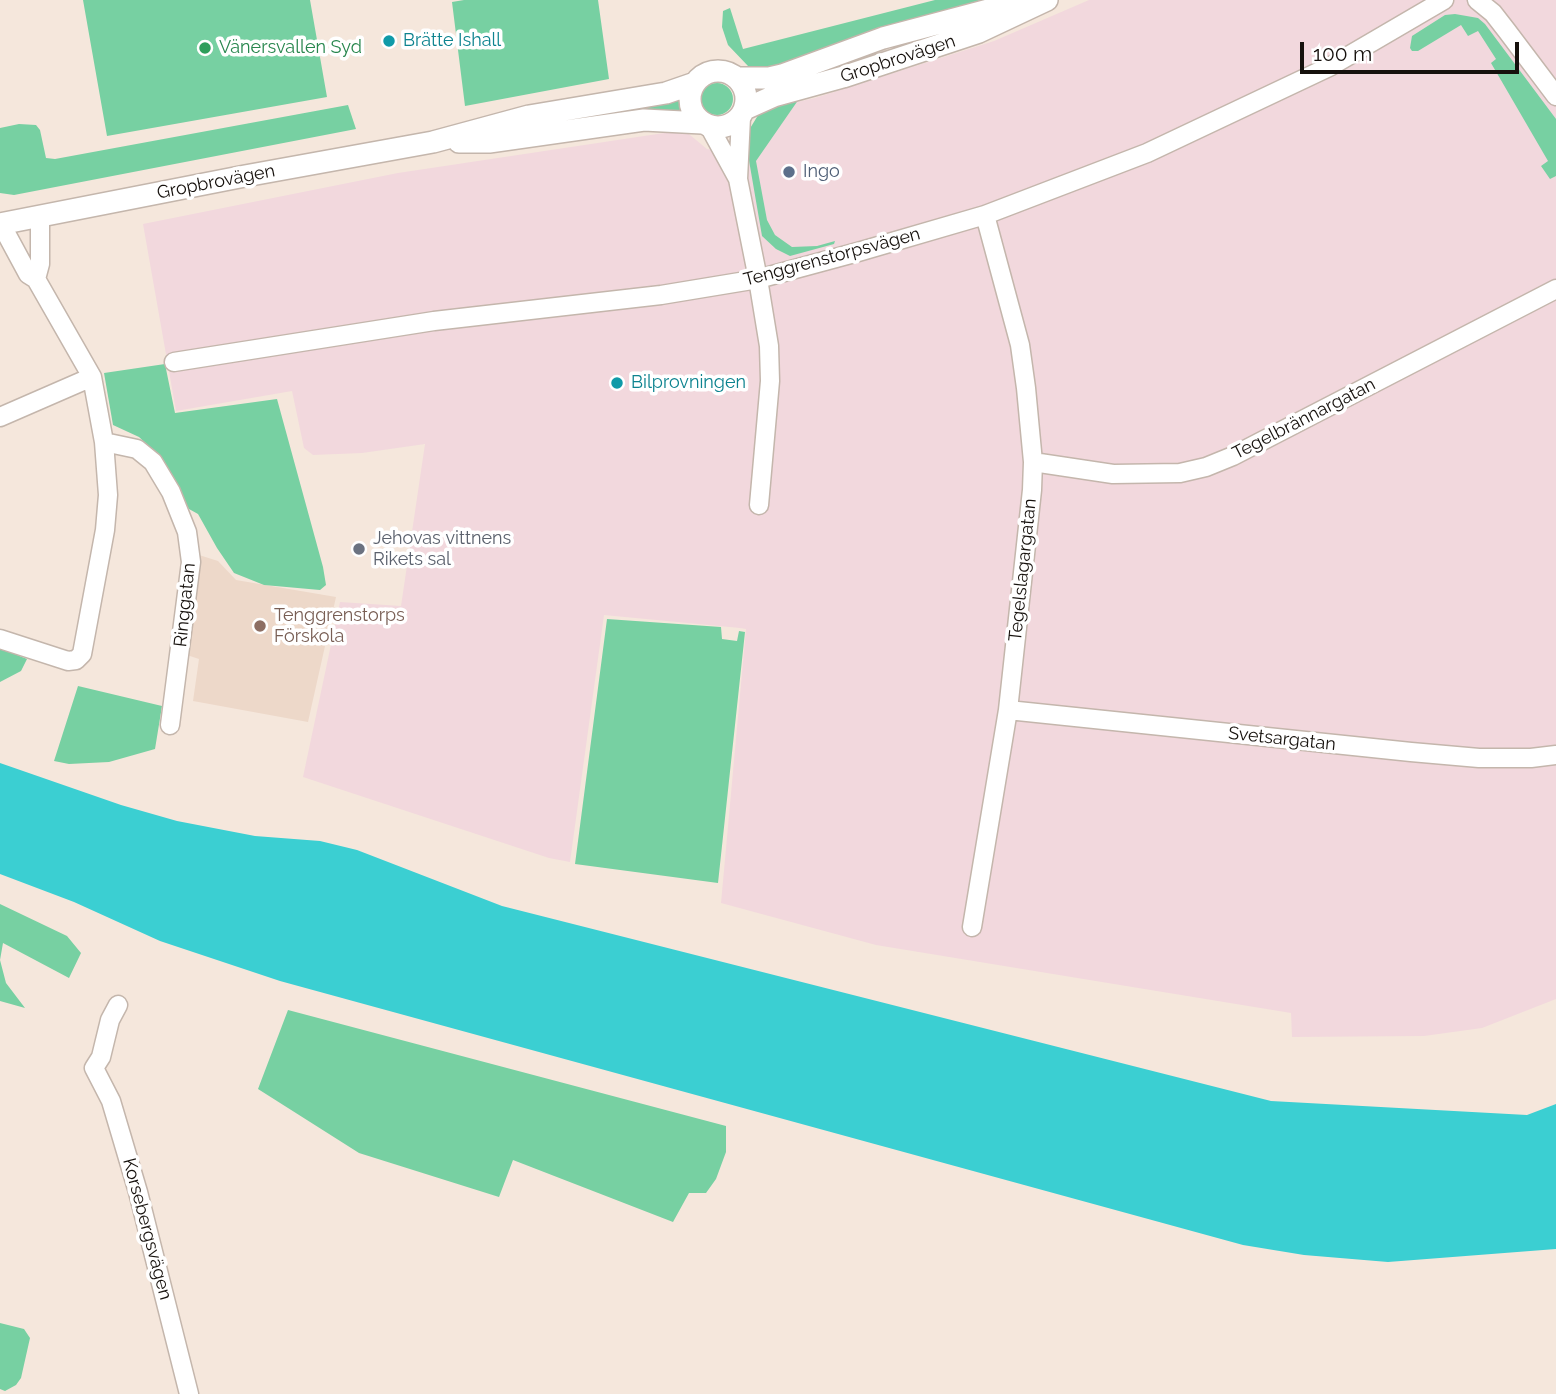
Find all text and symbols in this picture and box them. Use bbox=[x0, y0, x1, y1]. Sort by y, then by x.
scale bar bbox=[1304, 28, 1523, 72]
place label: Brätte Ishall bbox=[403, 30, 501, 52]
street label: Gropbrovägen bbox=[838, 30, 958, 88]
marker: Brätte Ishall bbox=[381, 33, 397, 49]
place label: Vänersvallen Syd bbox=[219, 37, 362, 59]
marker: Vänersvallen Syd bbox=[197, 40, 213, 56]
text: 100 m bbox=[1313, 41, 1372, 66]
street label: Gropbrovägen bbox=[155, 160, 277, 204]
place label: Ingo bbox=[803, 161, 840, 183]
marker: Ingo bbox=[781, 164, 797, 180]
street label: Tenggrenstorpsvägen bbox=[741, 223, 923, 291]
place label: Bilprovningen bbox=[631, 372, 746, 394]
street label: Tegelbrännargatan bbox=[1229, 374, 1379, 464]
marker: Bilprovningen bbox=[609, 375, 625, 391]
street label: Tegelslagargatan bbox=[1005, 497, 1041, 643]
place label: Jehovas vittnens Rikets sal bbox=[373, 528, 511, 570]
marker: Jehovas vittnens Rikets sal bbox=[351, 541, 367, 557]
street label: Ringgatan bbox=[170, 562, 200, 648]
place label: Tenggrenstorps Förskola bbox=[274, 605, 405, 648]
marker: Tenggrenstorps Förskola bbox=[252, 618, 268, 634]
street label: Svetsargatan bbox=[1227, 723, 1337, 755]
street label: Korsebergsvägen bbox=[118, 1156, 176, 1302]

